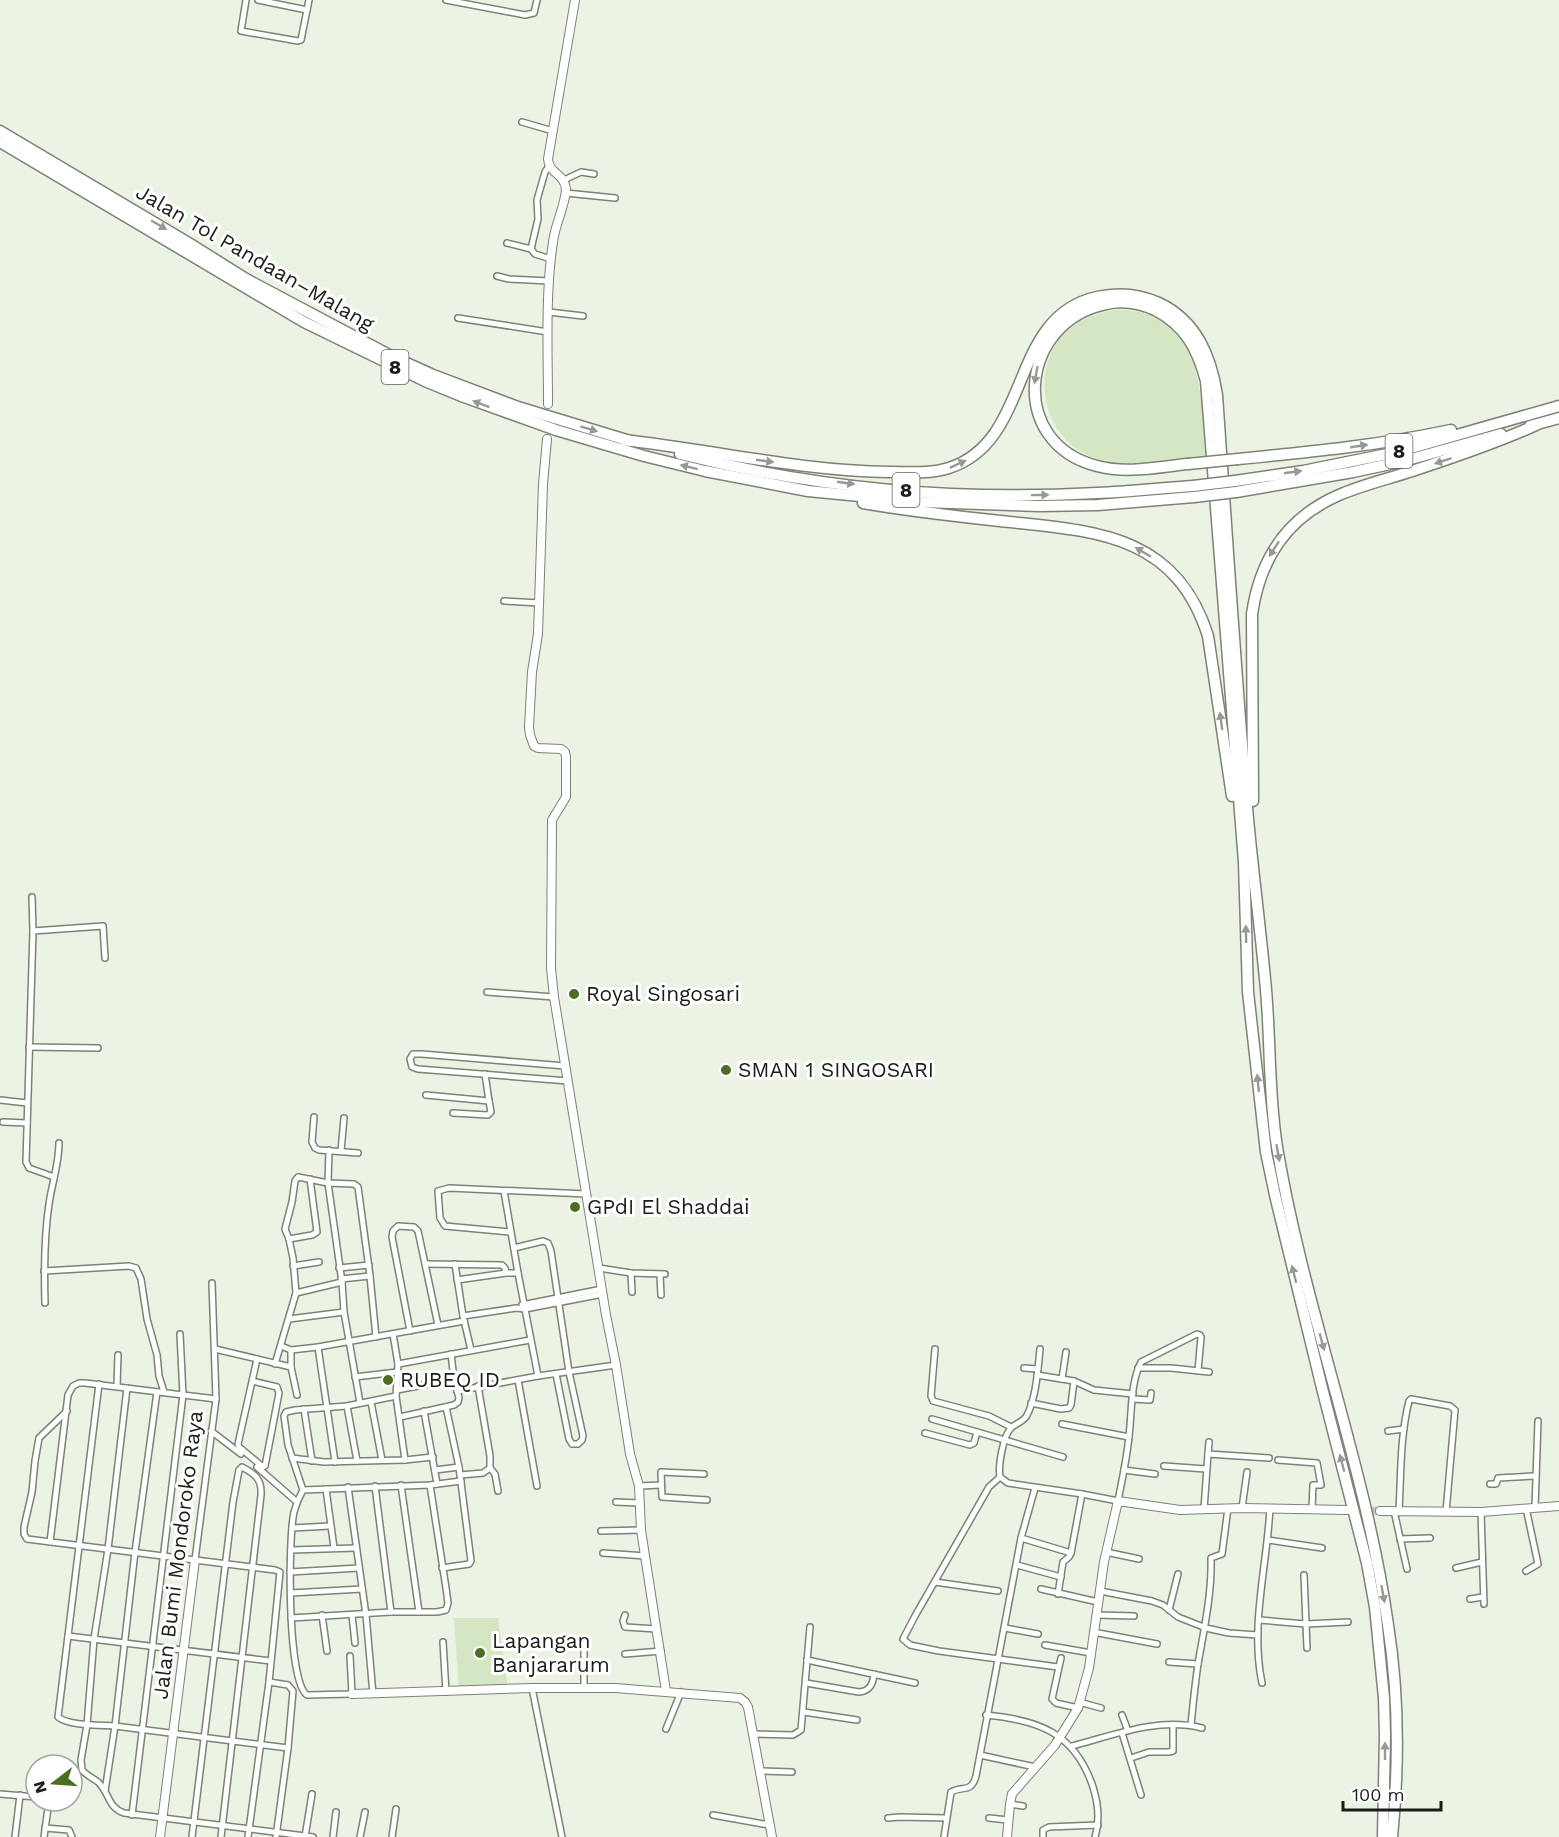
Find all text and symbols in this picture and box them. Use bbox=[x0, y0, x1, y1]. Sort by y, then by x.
street label: Jalan Tol Pandaan–Malang bbox=[132, 179, 380, 337]
one-way arrow bbox=[151, 220, 167, 231]
road number: 8 bbox=[382, 350, 408, 384]
one-way arrow bbox=[1031, 366, 1040, 385]
one-way arrow bbox=[472, 398, 490, 408]
one-way arrow bbox=[580, 425, 598, 434]
road number: 8 bbox=[1386, 434, 1412, 468]
one-way arrow bbox=[1349, 442, 1368, 451]
one-way arrow bbox=[755, 456, 774, 465]
one-way arrow bbox=[1434, 457, 1452, 467]
one-way arrow bbox=[949, 459, 967, 469]
one-way arrow bbox=[679, 462, 698, 472]
one-way arrow bbox=[1284, 468, 1303, 477]
road number: 8 bbox=[892, 473, 920, 507]
one-way arrow bbox=[837, 479, 856, 488]
one-way arrow bbox=[1031, 490, 1050, 499]
one-way arrow bbox=[1269, 541, 1280, 557]
one-way arrow bbox=[1135, 546, 1151, 557]
one-way arrow bbox=[1217, 711, 1226, 730]
one-way arrow bbox=[1242, 924, 1251, 943]
place label: Royal Singosari bbox=[586, 981, 740, 1006]
marker: Royal Singosari bbox=[567, 987, 581, 1001]
place label: SMAN 1 SINGOSARI bbox=[738, 1057, 934, 1082]
marker: SMAN 1 SINGOSARI bbox=[719, 1063, 733, 1077]
one-way arrow bbox=[1253, 1073, 1263, 1092]
one-way arrow bbox=[1274, 1143, 1283, 1162]
place label: GPdI El Shaddai bbox=[587, 1194, 750, 1219]
marker: GPdI El Shaddai bbox=[568, 1200, 582, 1214]
one-way arrow bbox=[1288, 1265, 1298, 1283]
one-way arrow bbox=[1318, 1333, 1328, 1352]
place label: RUBEQ ID bbox=[400, 1367, 500, 1392]
marker: RUBEQ ID bbox=[381, 1373, 395, 1387]
street label: Jalan Bumi Mondoroko Raya bbox=[147, 1409, 208, 1701]
one-way arrow bbox=[1336, 1454, 1346, 1472]
one-way arrow bbox=[1379, 1584, 1388, 1603]
place label: Lapangan Banjararum bbox=[492, 1628, 610, 1677]
marker: Lapangan Banjararum bbox=[473, 1646, 487, 1660]
one-way arrow bbox=[1380, 1741, 1390, 1760]
north arrow bbox=[24, 1753, 84, 1813]
scale bar bbox=[1343, 1774, 1440, 1812]
text: N bbox=[29, 1779, 51, 1796]
text: 100 m bbox=[1352, 1784, 1405, 1805]

